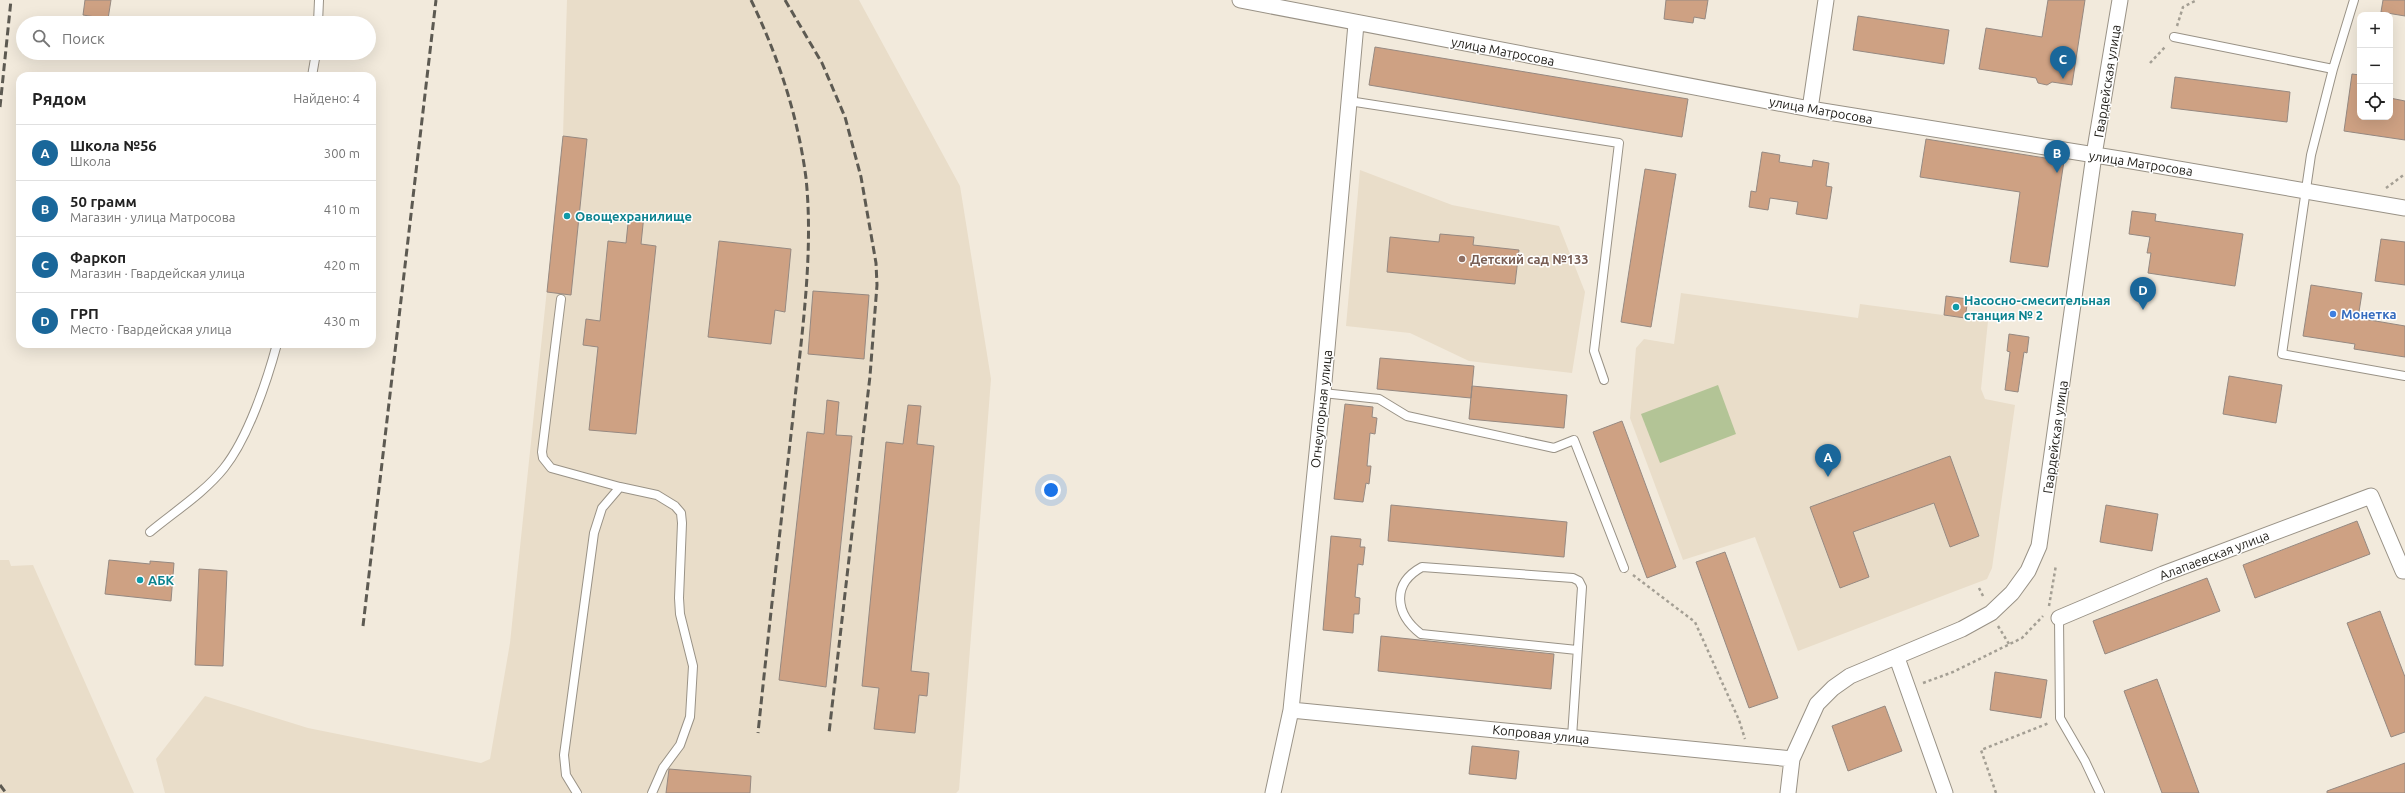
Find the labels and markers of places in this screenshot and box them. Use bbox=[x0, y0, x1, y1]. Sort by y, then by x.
pin: C bbox=[2050, 46, 2076, 79]
pin: B bbox=[2044, 140, 2070, 173]
place label: Овощехранилище bbox=[575, 209, 692, 223]
marker: Овощехранилище bbox=[562, 211, 572, 221]
place label: Детский сад №133 bbox=[1470, 252, 1589, 266]
marker: Детский сад №133 bbox=[1457, 254, 1467, 264]
pin: D bbox=[2130, 277, 2156, 310]
place label: Насосно-смесительная станция № 2 bbox=[1964, 293, 2110, 322]
marker: Насосно-смесительная станция № 2 bbox=[1951, 302, 1961, 312]
place label: Монетка bbox=[2341, 307, 2396, 321]
marker: Монетка bbox=[2328, 309, 2338, 319]
pin: A bbox=[1815, 444, 1841, 477]
place label: АБК bbox=[148, 573, 174, 587]
marker: АБК bbox=[135, 575, 145, 585]

